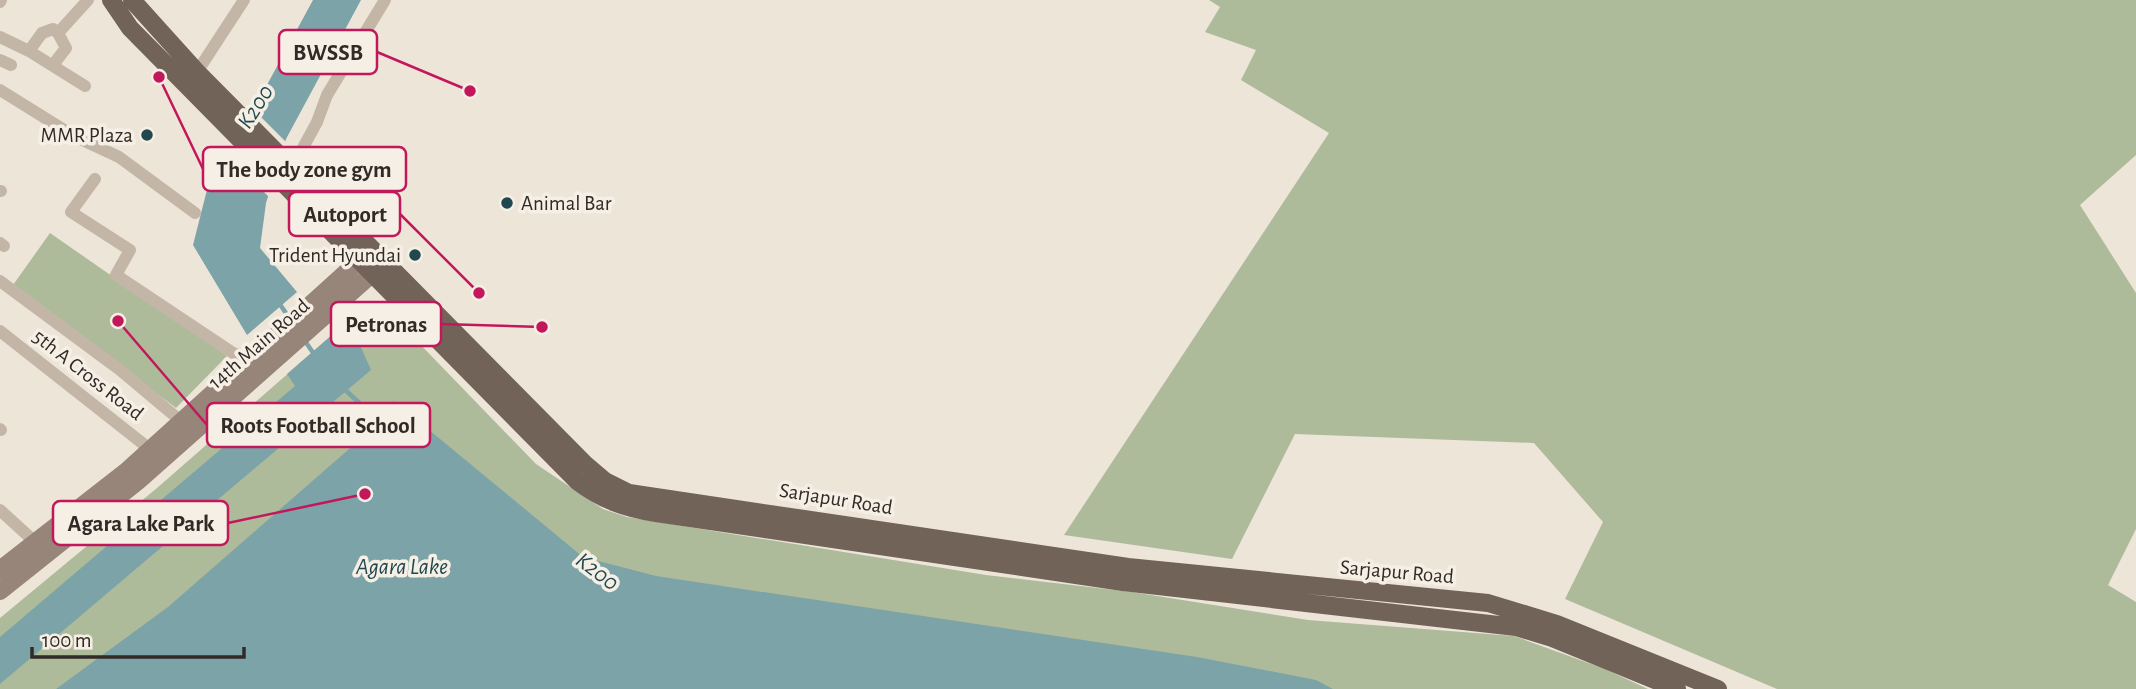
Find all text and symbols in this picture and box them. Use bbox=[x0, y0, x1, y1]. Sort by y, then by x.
callout: BWSSB bbox=[279, 30, 377, 74]
text: BWSSB bbox=[293, 42, 363, 65]
water label: K200 bbox=[234, 81, 278, 133]
place label: MMR Plaza bbox=[41, 125, 133, 146]
marker: MMR Plaza bbox=[139, 127, 155, 143]
callout: The body zone gym bbox=[203, 147, 406, 191]
text: The body zone gym bbox=[216, 159, 392, 182]
callout: Autoport bbox=[289, 192, 400, 236]
place label: Animal Bar bbox=[521, 193, 612, 214]
marker: Animal Bar bbox=[499, 195, 515, 211]
text: Autoport bbox=[303, 204, 387, 227]
place label: Trident Hyundai bbox=[269, 245, 401, 266]
marker: Trident Hyundai bbox=[407, 247, 423, 263]
street label: 14th Main Road bbox=[205, 295, 313, 393]
callout: Petronas bbox=[331, 302, 441, 346]
text: Petronas bbox=[345, 314, 427, 337]
street label: 5th A Cross Road bbox=[29, 326, 147, 425]
callout: Roots Football School bbox=[207, 403, 430, 447]
text: Roots Football School bbox=[220, 415, 416, 438]
street label: Sarjapur Road bbox=[778, 480, 894, 518]
callout: Agara Lake Park bbox=[53, 501, 228, 545]
text: Agara Lake Park bbox=[68, 513, 215, 536]
water label: K200 bbox=[571, 549, 623, 595]
water label: Agara Lake bbox=[355, 556, 448, 579]
street label: Sarjapur Road bbox=[1339, 557, 1455, 587]
scale bar bbox=[32, 616, 243, 660]
text: 100 m bbox=[42, 630, 92, 651]

